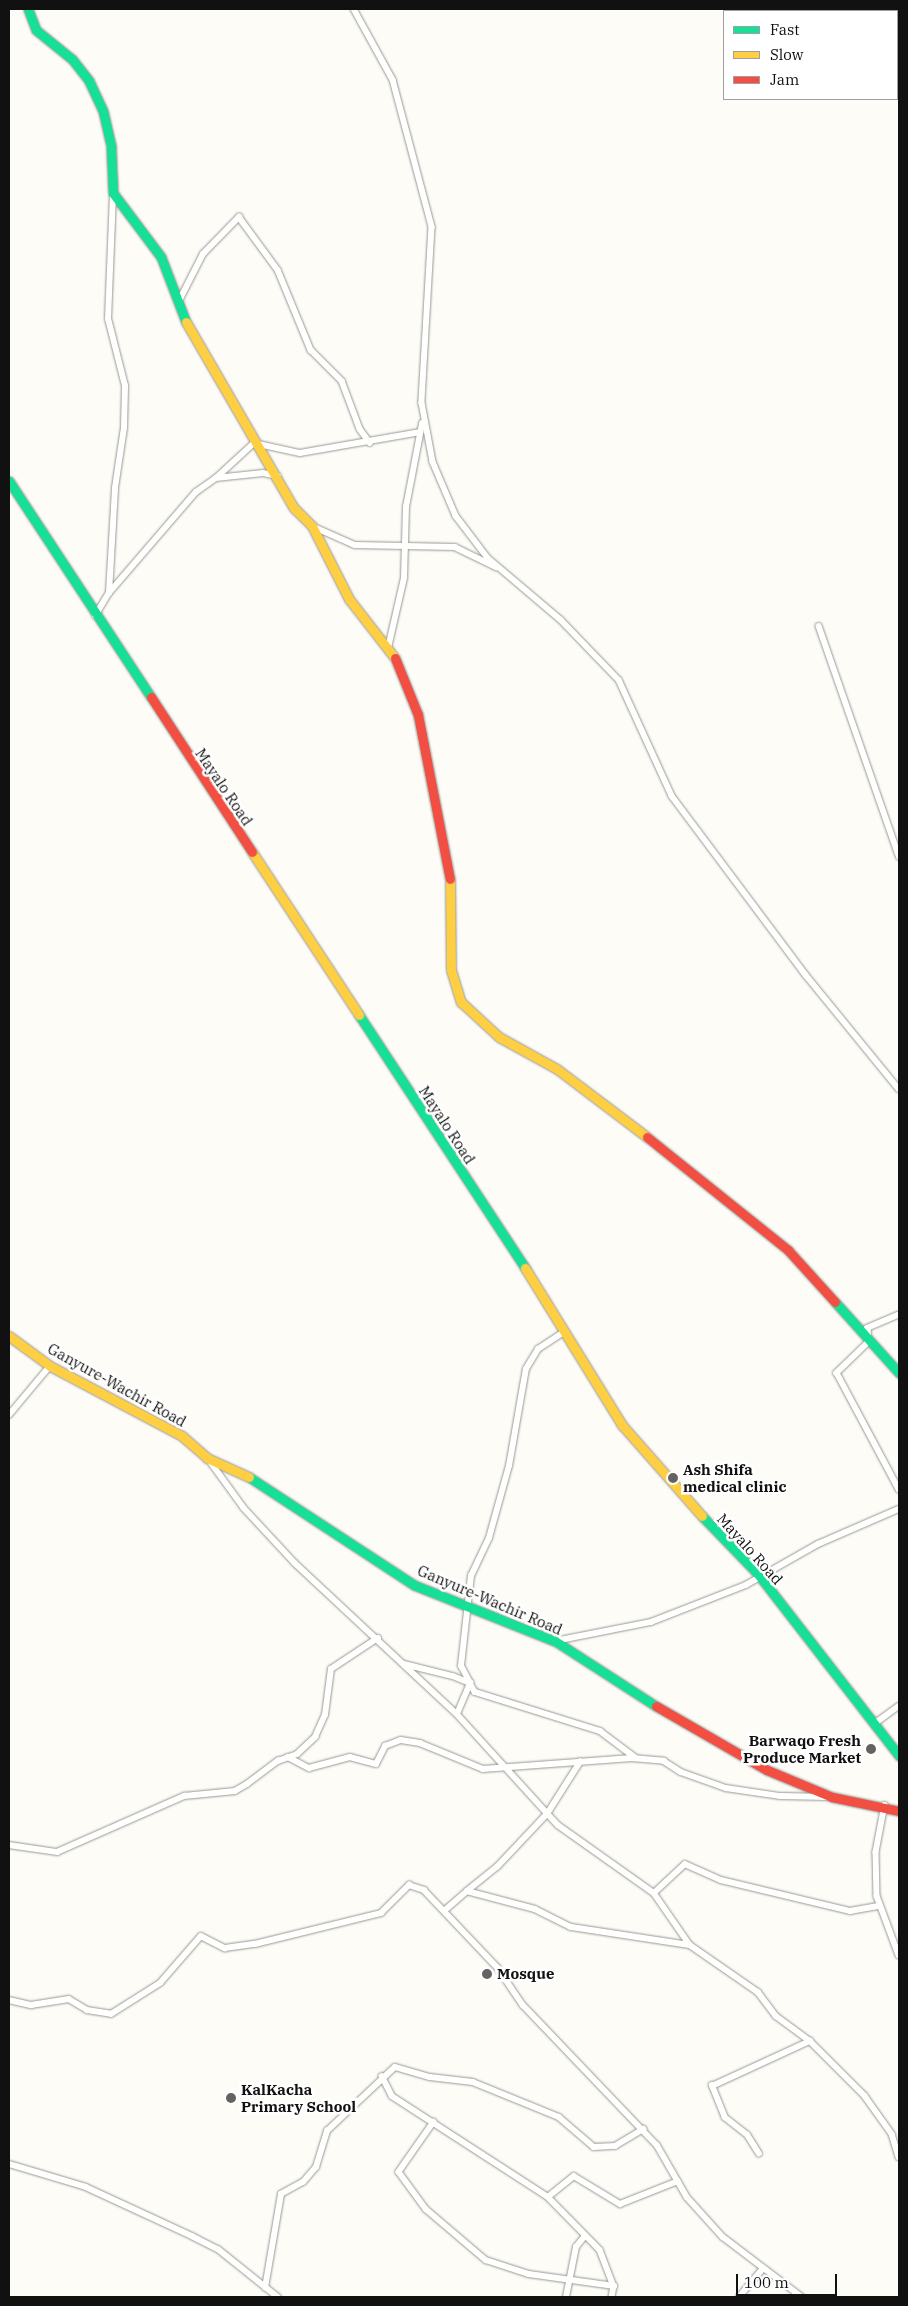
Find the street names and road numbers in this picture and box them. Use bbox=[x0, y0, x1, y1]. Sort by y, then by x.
street label: Mayalo Road bbox=[192, 745, 256, 829]
street label: Mayalo Road bbox=[415, 1083, 479, 1167]
street label: Ganyure-Wachir Road bbox=[45, 1339, 189, 1431]
street label: Mayalo Road bbox=[713, 1510, 787, 1588]
street label: Ganyure-Wachir Road bbox=[415, 1561, 565, 1639]

